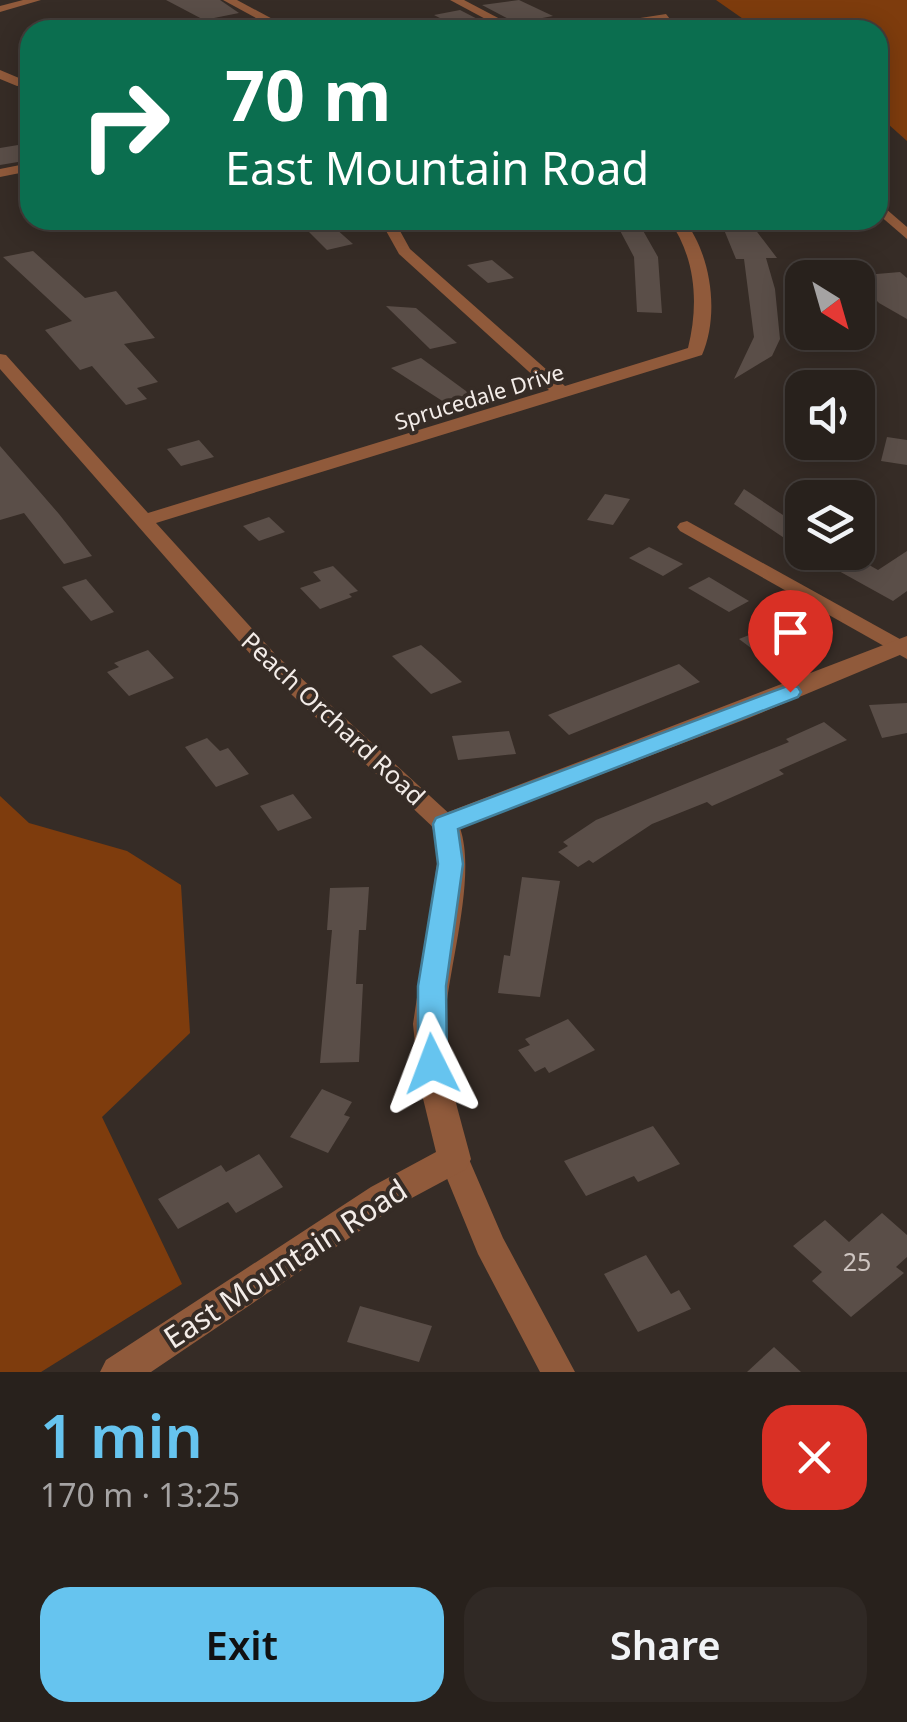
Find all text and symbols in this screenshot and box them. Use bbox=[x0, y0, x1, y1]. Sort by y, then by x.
text: 70 m bbox=[225, 46, 392, 142]
icon: right bbox=[60, 60, 190, 190]
text: East Mountain Road bbox=[225, 137, 649, 198]
north arrow bbox=[785, 260, 875, 350]
map controls bbox=[785, 260, 875, 570]
street label: Sprucedale Drive bbox=[391, 356, 567, 436]
button: sound bbox=[785, 370, 875, 460]
button: layers bbox=[785, 480, 875, 570]
pin bbox=[748, 590, 833, 693]
icon: arrive bbox=[763, 605, 818, 660]
street label: Peach Orchard Road bbox=[235, 624, 433, 812]
position arrow bbox=[380, 1012, 484, 1116]
street label: East Mountain Road bbox=[155, 1169, 415, 1357]
house number: 25 bbox=[843, 1244, 871, 1278]
text: 1 min bbox=[40, 1394, 203, 1476]
button: close bbox=[762, 1405, 867, 1510]
text: 170 m · 13:25 bbox=[40, 1473, 240, 1516]
button: Exit bbox=[40, 1587, 444, 1702]
button: Share bbox=[464, 1587, 867, 1702]

